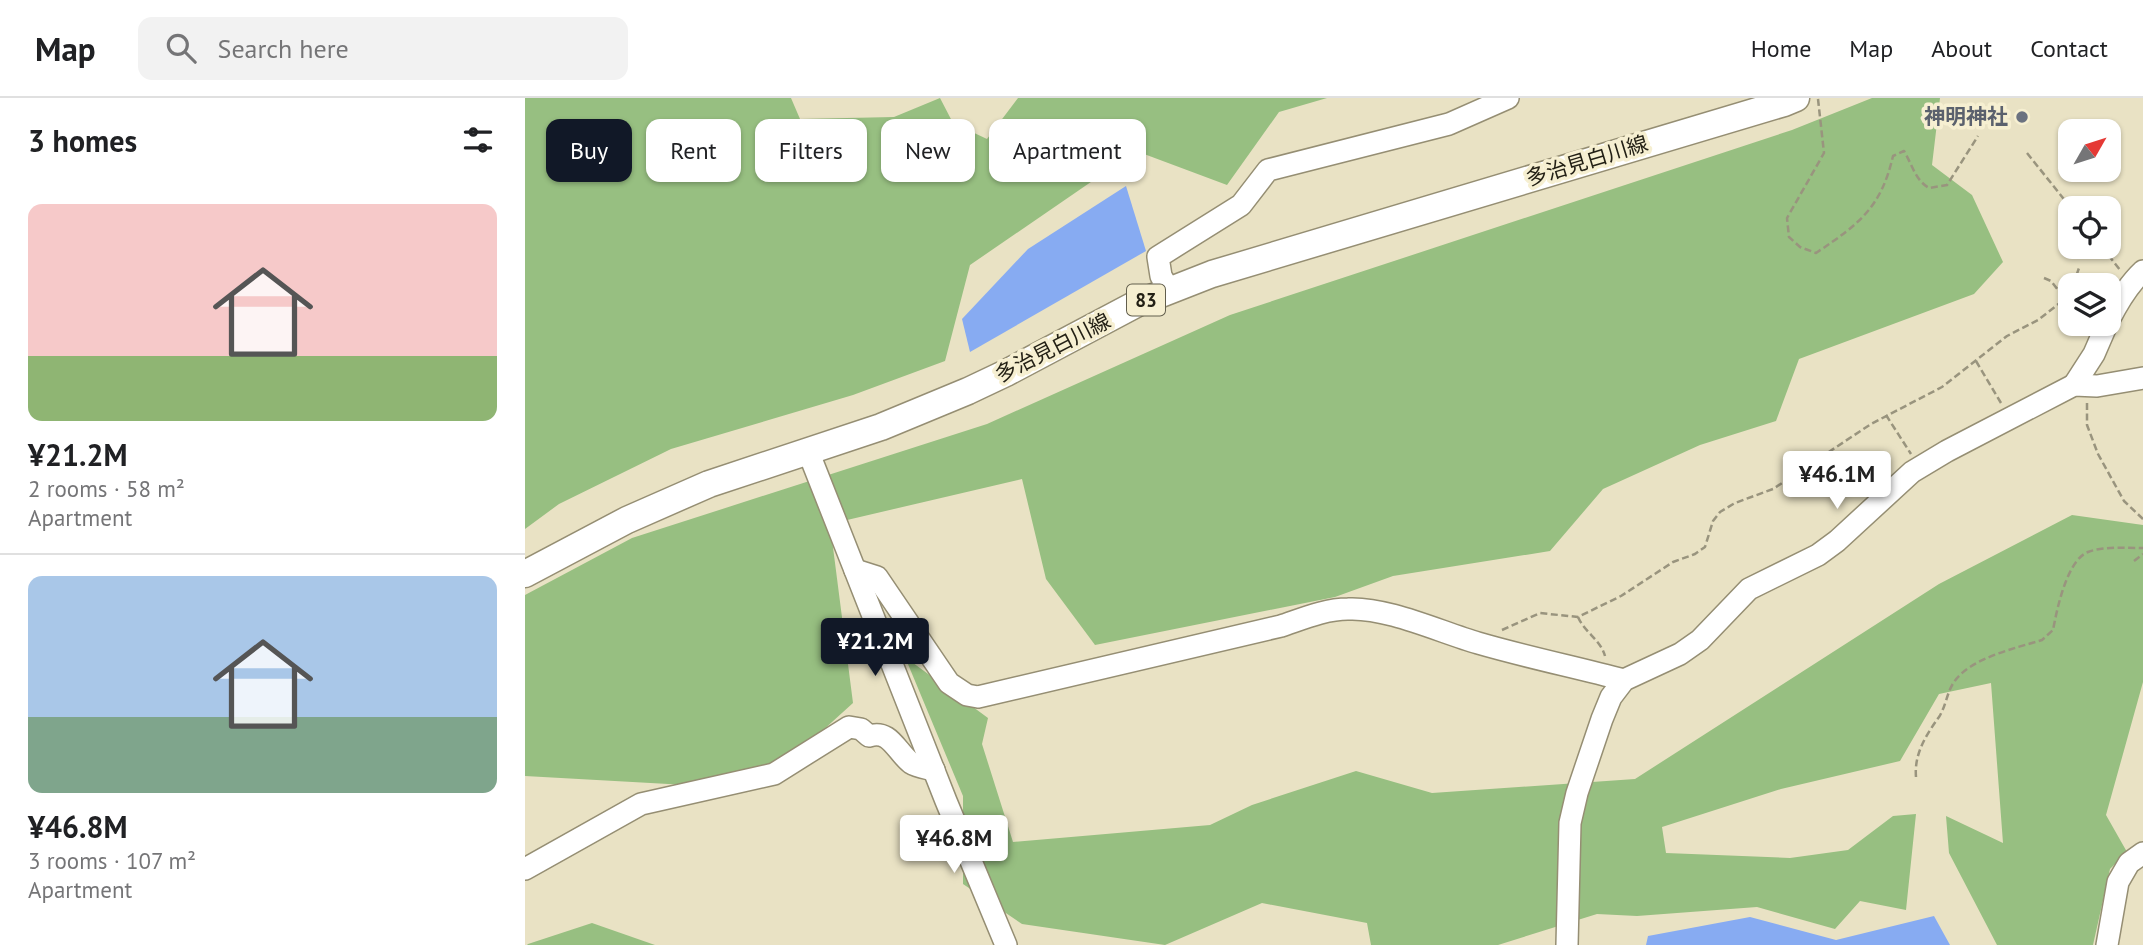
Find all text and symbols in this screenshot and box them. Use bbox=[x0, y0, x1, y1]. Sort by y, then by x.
search box bbox=[138, 17, 628, 80]
text: Map bbox=[35, 27, 96, 70]
icon: search bbox=[162, 29, 200, 67]
text: Search here bbox=[218, 32, 349, 65]
text: Home bbox=[1751, 33, 1811, 64]
text: Map bbox=[1849, 33, 1893, 64]
text: About bbox=[1931, 33, 1992, 64]
text: Contact bbox=[2030, 33, 2108, 64]
place label: 神明神社 bbox=[1924, 103, 2008, 130]
marker: 神明神社 bbox=[2014, 109, 2030, 125]
chip: Buy bbox=[546, 119, 632, 182]
chip: Rent bbox=[646, 119, 741, 182]
chip: Filters bbox=[755, 119, 867, 182]
chip: New bbox=[881, 119, 975, 182]
chip: Apartment bbox=[989, 119, 1146, 182]
north arrow bbox=[2058, 119, 2121, 182]
map controls bbox=[2058, 119, 2121, 336]
text: 3 homes bbox=[28, 121, 137, 160]
icon: filters bbox=[459, 121, 497, 159]
street label: 多治見白川線 bbox=[1523, 129, 1651, 192]
button: locate bbox=[2058, 196, 2121, 259]
icon: home bbox=[200, 249, 326, 375]
button: layers bbox=[2058, 273, 2121, 336]
road number: 83 bbox=[1127, 284, 1165, 316]
street label: 多治見白川線 bbox=[991, 307, 1115, 388]
text: ¥21.2M bbox=[28, 435, 127, 474]
pin: ¥46.1M bbox=[1780, 452, 1894, 511]
text: ¥46.1M bbox=[1799, 459, 1875, 488]
text: 2 rooms · 58 m² bbox=[28, 474, 185, 503]
text: Apartment bbox=[28, 503, 132, 532]
pin: ¥21.2M bbox=[818, 618, 932, 678]
icon: home bbox=[200, 621, 326, 747]
text: ¥21.2M bbox=[837, 626, 913, 655]
text: ¥46.8M bbox=[28, 807, 127, 846]
pin: ¥46.8M bbox=[897, 816, 1011, 875]
text: ¥46.8M bbox=[916, 823, 992, 852]
text: 3 rooms · 107 m² bbox=[28, 846, 196, 875]
text: Apartment bbox=[28, 875, 132, 904]

